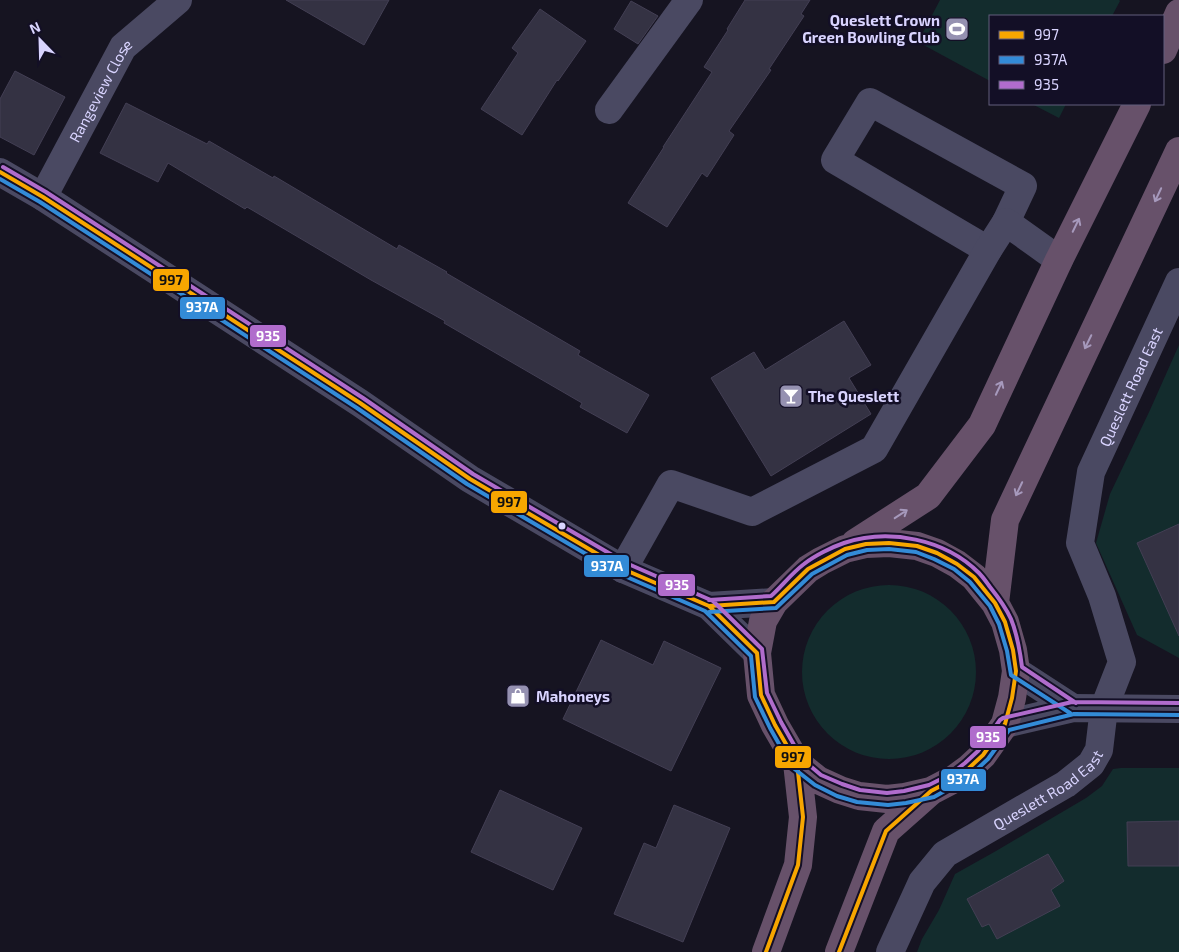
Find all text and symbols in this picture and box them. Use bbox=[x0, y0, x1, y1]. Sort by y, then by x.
place label: Queslett Crown Green Bowling Club bbox=[802, 11, 940, 46]
north arrow bbox=[15, 15, 65, 65]
legend bbox=[989, 15, 1164, 105]
sports icon: Queslett Crown Green Bowling Club bbox=[944, 16, 970, 42]
text: N bbox=[27, 18, 43, 37]
text: 997 bbox=[1034, 25, 1059, 43]
street label: Rangeview Close bbox=[65, 35, 135, 145]
text: 937A bbox=[1034, 50, 1068, 68]
text: 935 bbox=[1034, 75, 1059, 93]
one-way arrow bbox=[1153, 187, 1162, 202]
one-way arrow bbox=[1072, 218, 1081, 233]
line badge: 997 bbox=[152, 268, 190, 292]
text: 997 bbox=[159, 271, 184, 288]
line badge: 937A bbox=[179, 296, 226, 320]
text: 937A bbox=[186, 298, 219, 315]
line badge: 935 bbox=[249, 324, 287, 348]
street label: Queslett Road East bbox=[1095, 324, 1166, 450]
text: 935 bbox=[256, 327, 280, 344]
one-way arrow bbox=[1083, 334, 1093, 349]
one-way arrow bbox=[995, 381, 1004, 396]
bar icon: The Queslett bbox=[778, 383, 804, 409]
place label: The Queslett bbox=[808, 387, 899, 406]
one-way arrow bbox=[1014, 481, 1023, 496]
line badge: 997 bbox=[490, 490, 528, 514]
text: 997 bbox=[497, 493, 522, 510]
one-way arrow bbox=[894, 508, 908, 519]
unlabelled marker bbox=[557, 521, 567, 531]
line badge: 937A bbox=[583, 554, 630, 578]
text: 937A bbox=[591, 557, 624, 574]
line badge: 935 bbox=[657, 573, 696, 597]
text: 935 bbox=[665, 576, 689, 593]
shop icon: Mahoneys bbox=[505, 683, 531, 709]
place label: Mahoneys bbox=[536, 687, 610, 706]
line badge: 935 bbox=[969, 725, 1007, 749]
text: 935 bbox=[976, 728, 1000, 745]
line badge: 997 bbox=[774, 745, 812, 769]
street label: Queslett Road East bbox=[990, 746, 1106, 834]
text: 997 bbox=[781, 748, 806, 765]
line badge: 937A bbox=[940, 768, 987, 792]
text: 937A bbox=[947, 770, 980, 787]

